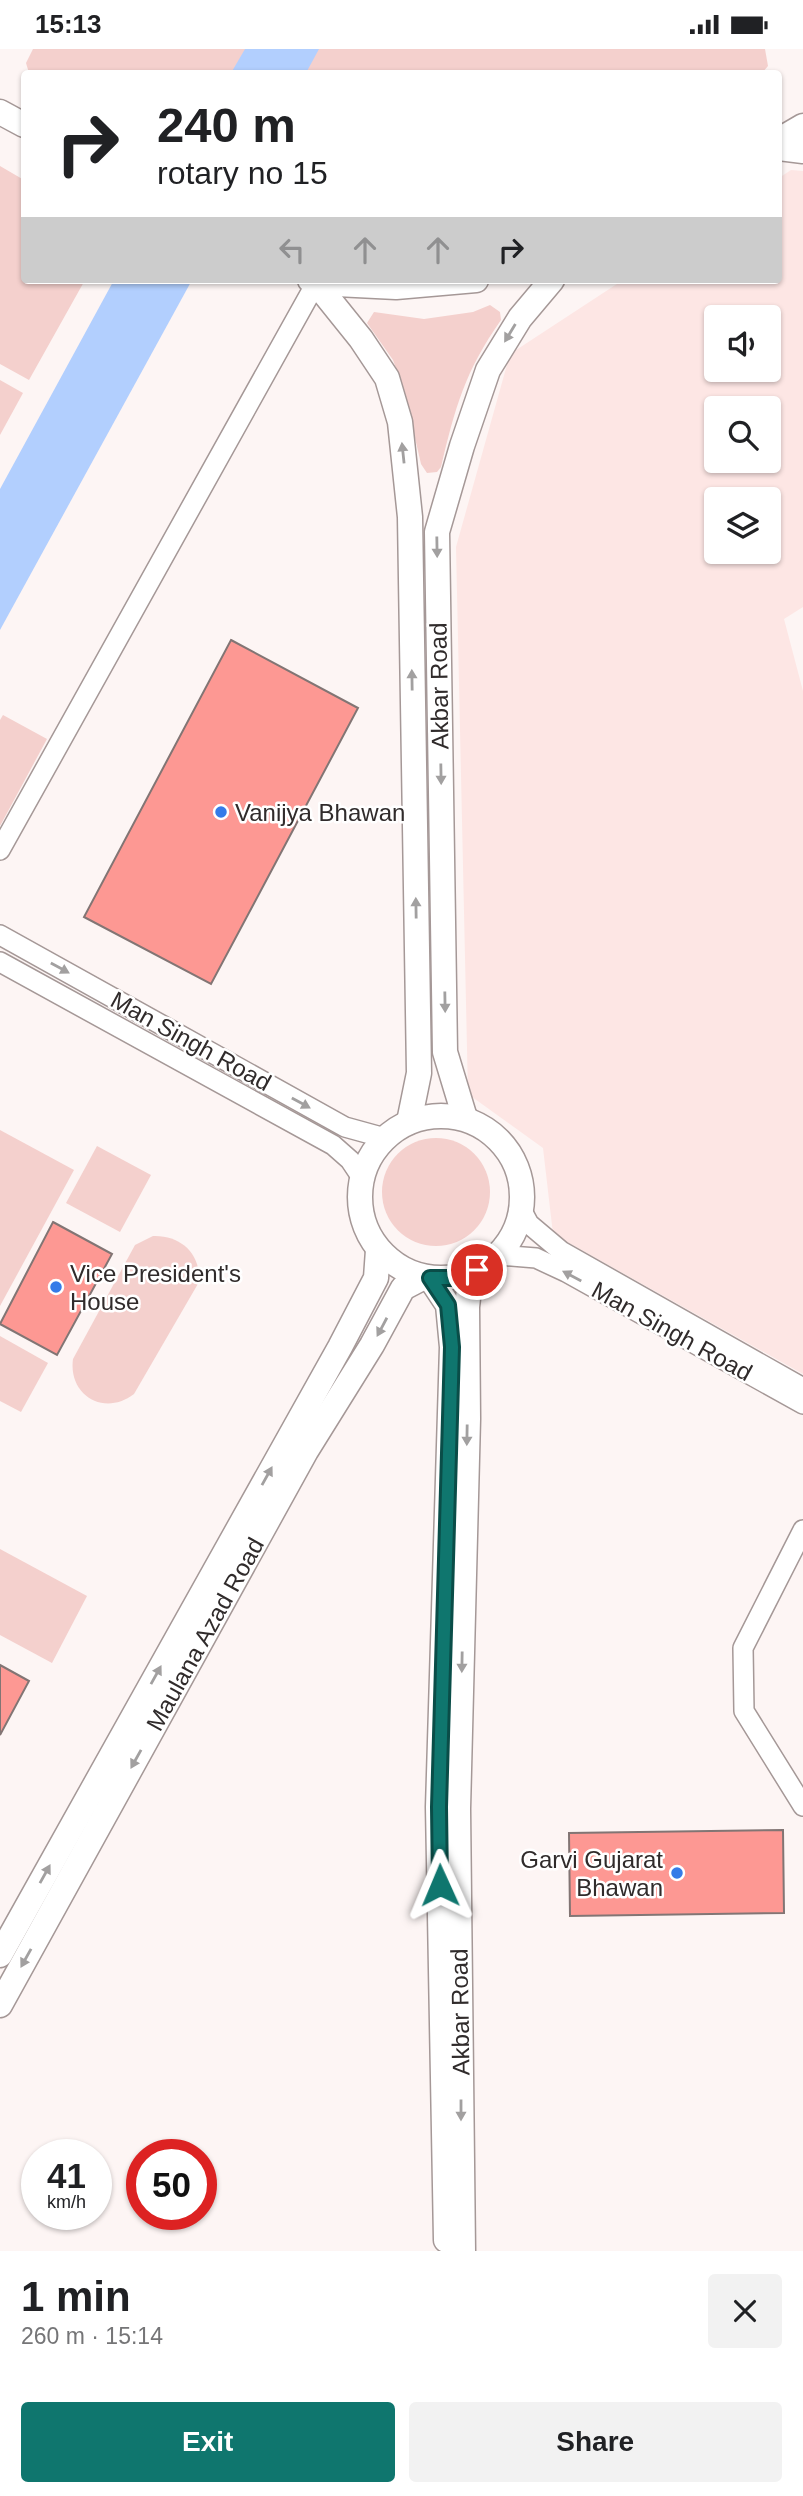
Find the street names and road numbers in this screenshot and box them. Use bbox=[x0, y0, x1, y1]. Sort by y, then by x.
street label: Akbar Road bbox=[424, 622, 454, 750]
street label: Man Singh Road bbox=[106, 986, 276, 1096]
street label: Man Singh Road bbox=[587, 1276, 757, 1386]
street label: Maulana Azad Road bbox=[141, 1533, 269, 1735]
street label: Akbar Road bbox=[445, 1948, 475, 2076]

